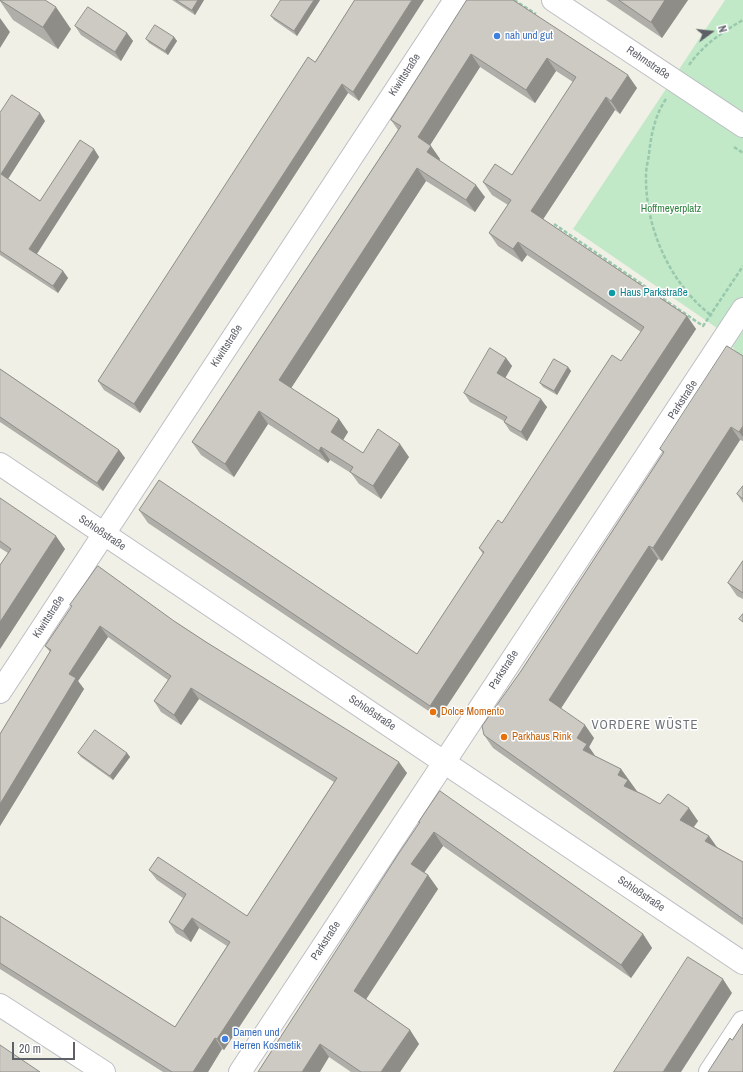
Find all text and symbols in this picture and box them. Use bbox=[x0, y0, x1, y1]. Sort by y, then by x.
north arrow bbox=[691, 12, 731, 52]
text: N bbox=[715, 24, 730, 34]
place label: nah und gut bbox=[505, 29, 553, 43]
marker: nah und gut bbox=[492, 31, 502, 41]
street label: Rehmstraße bbox=[624, 44, 672, 82]
street label: Kiwittstraße bbox=[386, 51, 424, 99]
park label: Hoffmeyerplatz bbox=[641, 202, 701, 216]
place label: Haus Parkstraße bbox=[620, 286, 688, 300]
marker: Haus Parkstraße bbox=[607, 288, 617, 298]
street label: Kiwittstraße bbox=[208, 322, 246, 370]
street label: Parkstraße bbox=[665, 378, 701, 422]
street label: Schloßstraße bbox=[76, 513, 128, 553]
street label: Kiwittstraße bbox=[30, 593, 68, 641]
street label: Parkstraße bbox=[486, 648, 522, 692]
street label: Schloßstraße bbox=[346, 693, 398, 733]
place label: Dolce Momento bbox=[441, 705, 504, 719]
marker: Dolce Momento bbox=[428, 707, 438, 717]
district label: VORDERE WÜSTE bbox=[591, 718, 699, 734]
place label: Parkhaus Rink bbox=[512, 730, 571, 744]
marker: Parkhaus Rink bbox=[499, 732, 509, 742]
street label: Schloßstraße bbox=[615, 874, 667, 914]
street label: Parkstraße bbox=[308, 919, 344, 963]
place label: Damen und Herren Kosmetik bbox=[233, 1026, 301, 1052]
scale bar bbox=[14, 1034, 77, 1060]
marker: Damen und Herren Kosmetik bbox=[220, 1034, 230, 1044]
text: 20 m bbox=[19, 1041, 41, 1057]

